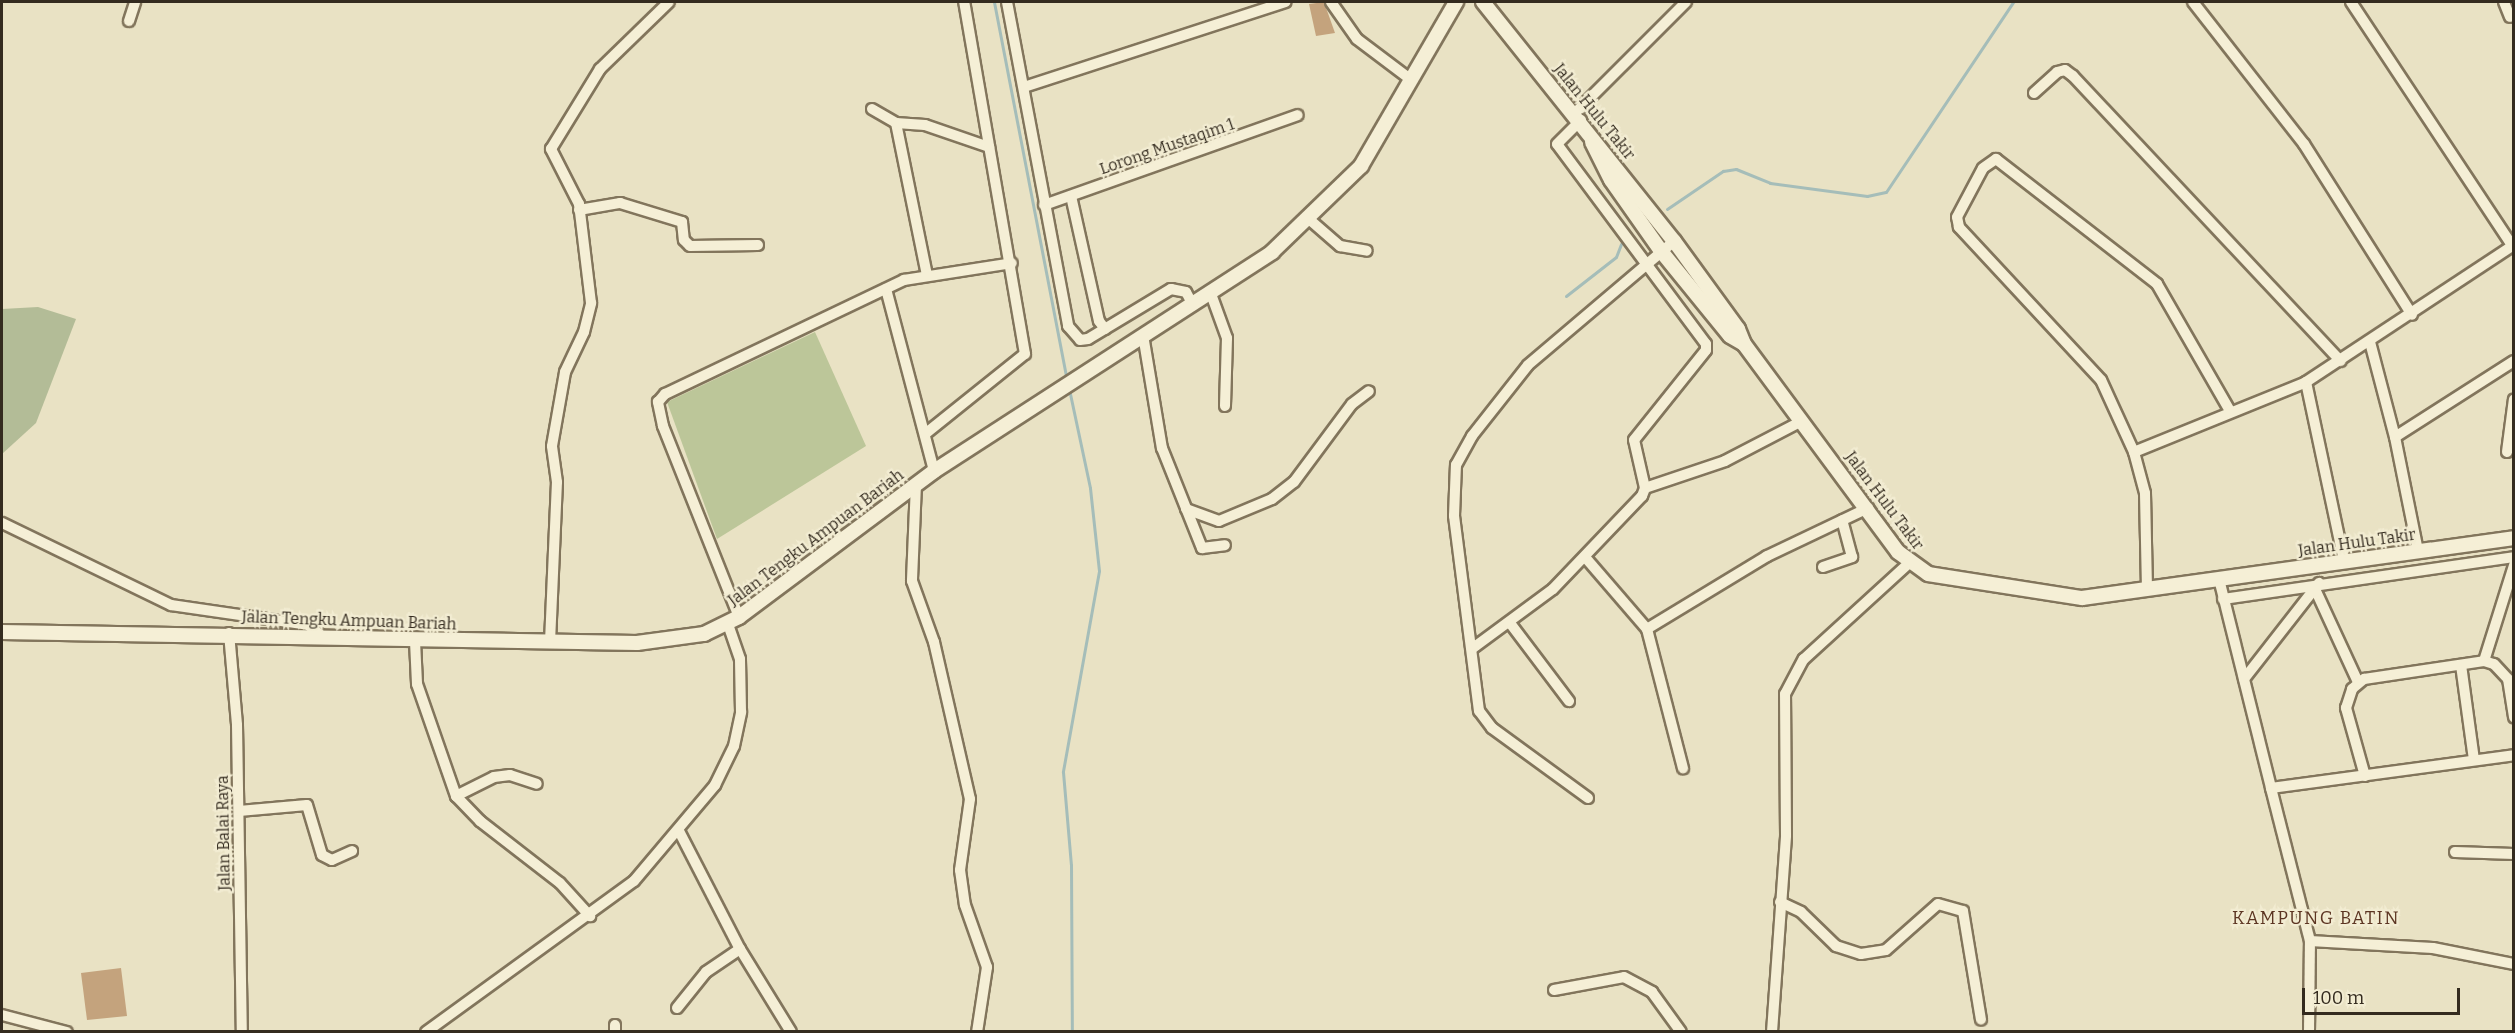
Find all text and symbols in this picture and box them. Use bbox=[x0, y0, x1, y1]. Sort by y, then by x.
street label: Jalan Hulu Takir bbox=[1549, 60, 1639, 164]
street label: Lorong Mustaqim 1 bbox=[1097, 115, 1237, 179]
street label: Jalan Hulu Takir bbox=[1841, 448, 1927, 554]
street label: Jalan Tengku Ampuan Bariah bbox=[724, 466, 908, 610]
street label: Jalan Hulu Takir bbox=[2297, 525, 2417, 561]
street label: Jalan Tengku Ampuan Bariah bbox=[241, 608, 457, 634]
street label: Jalan Balai Raya bbox=[213, 775, 235, 891]
district label: KAMPUNG BATIN bbox=[2232, 907, 2400, 929]
scale bar bbox=[2305, 976, 2462, 1014]
text: 100 m bbox=[2313, 987, 2364, 1009]

